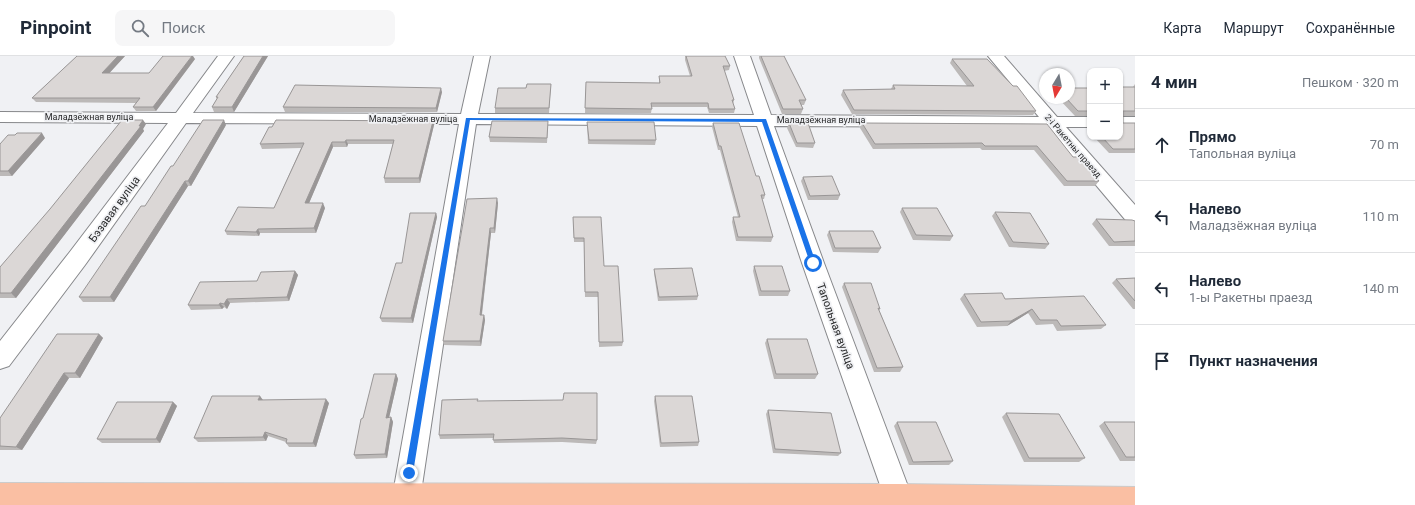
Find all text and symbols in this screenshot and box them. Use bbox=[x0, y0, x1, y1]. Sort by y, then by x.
search box bbox=[115, 10, 395, 46]
text: Pinpoint bbox=[20, 16, 91, 39]
icon: search bbox=[129, 17, 151, 39]
text: Поиск bbox=[161, 19, 205, 37]
text: Карта bbox=[1163, 20, 1202, 36]
text: Маршрут bbox=[1224, 20, 1284, 36]
text: Сохранённые bbox=[1306, 20, 1395, 36]
north arrow bbox=[1039, 68, 1075, 104]
map controls bbox=[1087, 68, 1123, 140]
button: + bbox=[1087, 68, 1123, 104]
text: 4 мин bbox=[1151, 72, 1197, 92]
text: Пешком · 320 m bbox=[1302, 75, 1399, 90]
button: − bbox=[1087, 104, 1123, 140]
street label: Маладзёжная вуліца bbox=[45, 112, 133, 122]
street label: 2-і Ракетны праезд bbox=[1043, 112, 1104, 180]
street label: Маладзёжная вуліца bbox=[369, 114, 457, 124]
street label: Маладзёжная вуліца bbox=[777, 115, 865, 125]
text: Прямо bbox=[1189, 128, 1236, 146]
icon: ahead bbox=[1151, 134, 1173, 156]
text: 70 m bbox=[1370, 137, 1399, 152]
text: Тапольная вуліца bbox=[1189, 146, 1296, 161]
street label: Бэзавая вуліца bbox=[86, 174, 143, 245]
text: Налево bbox=[1189, 200, 1241, 218]
icon: left bbox=[1151, 206, 1173, 228]
text: 110 m bbox=[1362, 209, 1399, 224]
text: Маладзёжная вуліца bbox=[1189, 218, 1317, 233]
route start bbox=[804, 254, 822, 272]
text: Налево bbox=[1189, 272, 1241, 290]
icon: left bbox=[1151, 278, 1173, 300]
street label: Тапольная вуліца bbox=[814, 281, 857, 371]
text: 140 m bbox=[1362, 281, 1399, 296]
text: 1-ы Ракетны праезд bbox=[1189, 290, 1312, 305]
icon: arrive bbox=[1151, 350, 1173, 372]
text: Пункт назначения bbox=[1189, 352, 1318, 370]
route end bbox=[400, 464, 418, 482]

